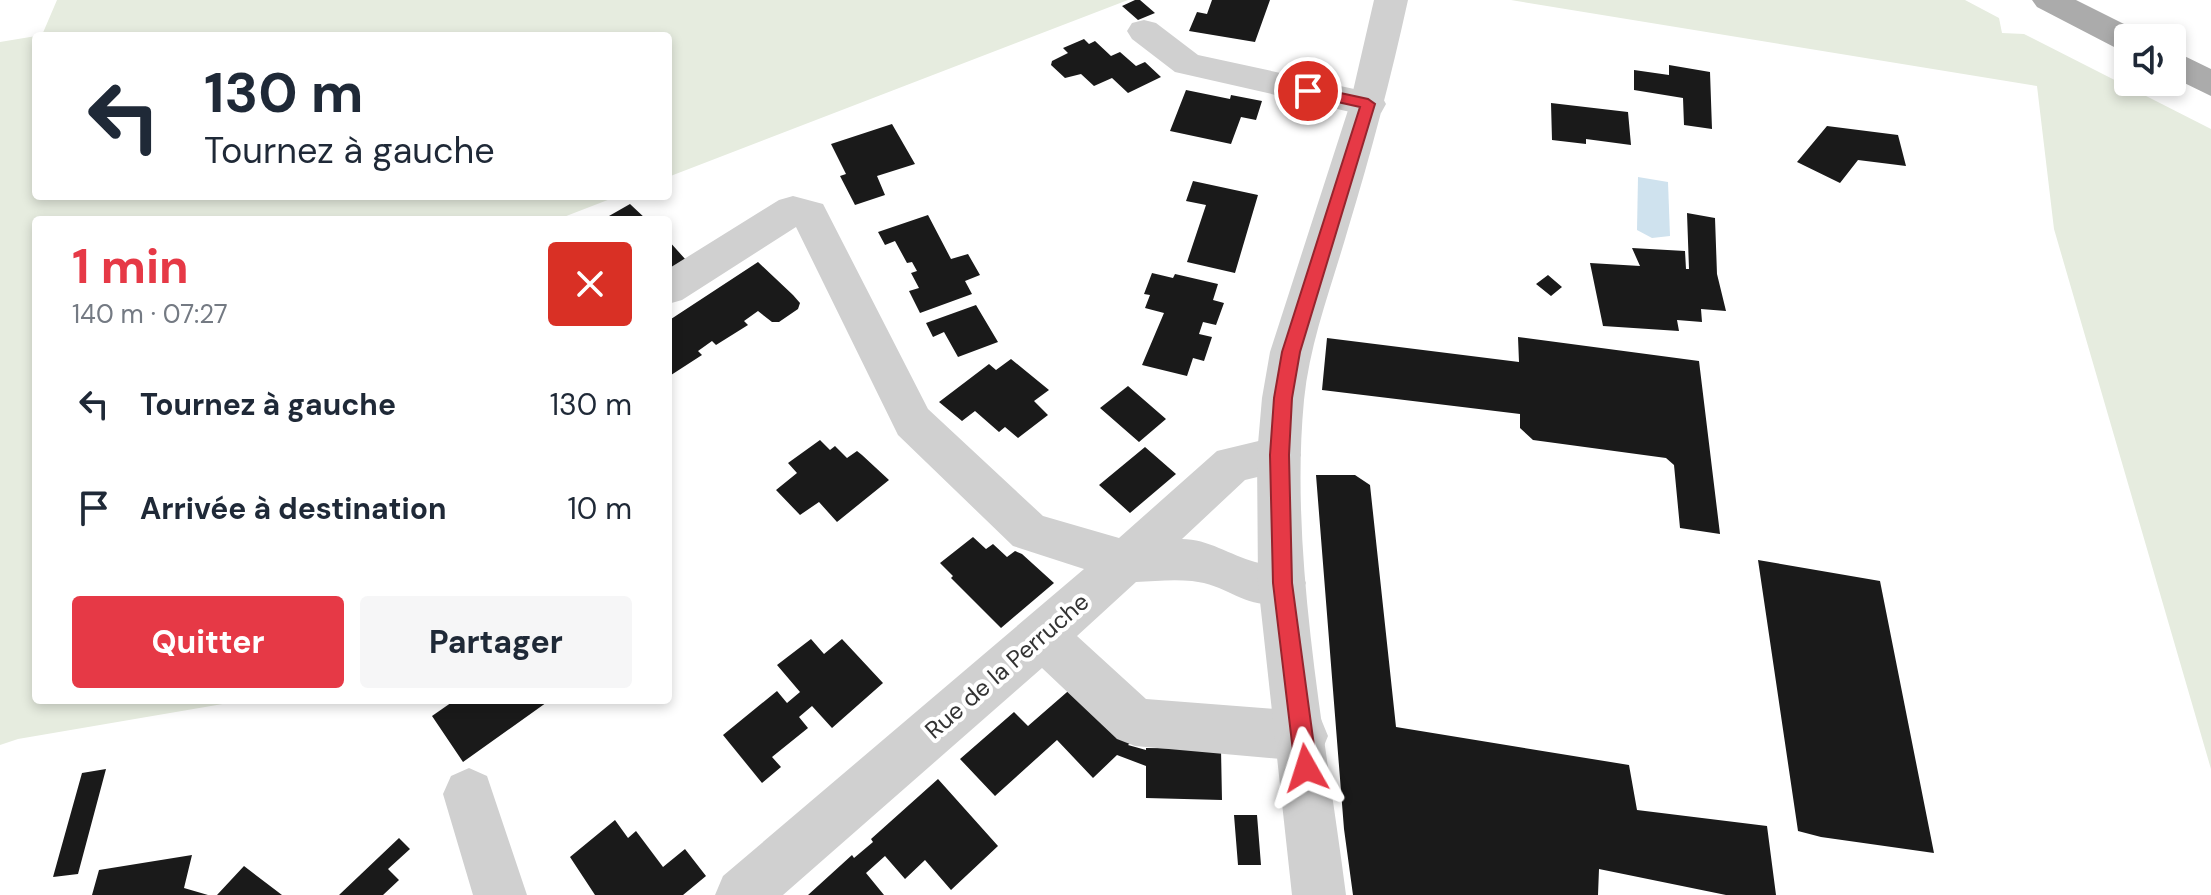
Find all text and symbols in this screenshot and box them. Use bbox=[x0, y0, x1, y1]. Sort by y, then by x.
map controls bbox=[2114, 24, 2186, 96]
button: sound bbox=[2114, 24, 2186, 96]
text: 130 m bbox=[204, 56, 363, 129]
pin bbox=[1274, 57, 1342, 125]
icon: left bbox=[72, 64, 176, 168]
icon: arrive bbox=[1286, 69, 1330, 113]
text: Tournez à gauche bbox=[204, 127, 495, 174]
text: 1 min bbox=[72, 235, 189, 298]
button: close bbox=[548, 242, 632, 326]
text: 140 m · 07:27 bbox=[72, 297, 228, 331]
icon: left bbox=[72, 382, 116, 426]
text: Tournez à gauche bbox=[140, 385, 396, 424]
text: 130 m bbox=[550, 385, 632, 424]
icon: arrive bbox=[72, 486, 116, 530]
text: Arrivée à destination bbox=[140, 489, 446, 528]
text: 10 m bbox=[567, 489, 632, 528]
street label: Rue de la Perruche bbox=[918, 586, 1095, 745]
button: Quitter bbox=[72, 596, 344, 688]
button: Partager bbox=[360, 596, 632, 688]
position arrow bbox=[1264, 726, 1348, 810]

